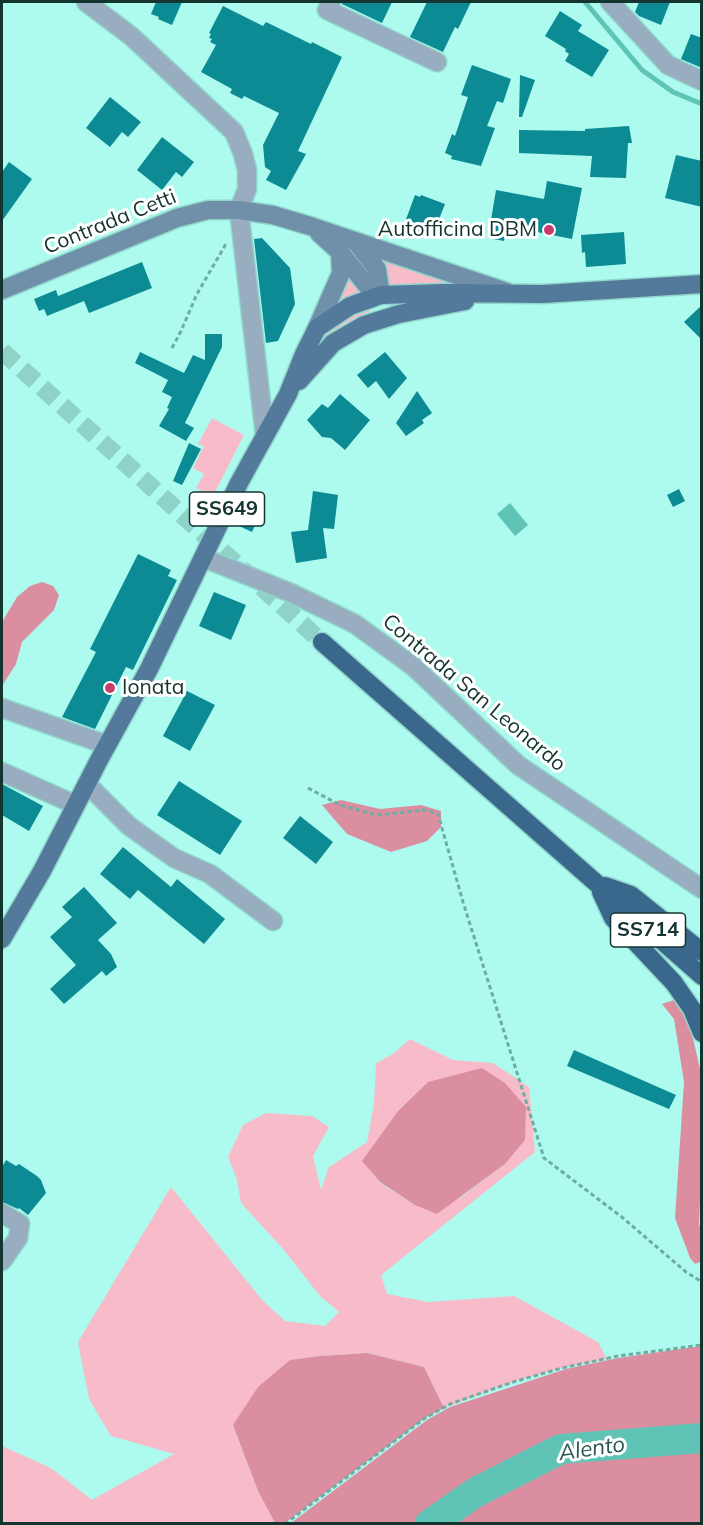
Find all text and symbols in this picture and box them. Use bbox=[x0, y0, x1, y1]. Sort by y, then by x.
street label: Contrada Cetti bbox=[40, 184, 180, 260]
place label: Autofficina DBM bbox=[378, 217, 537, 243]
marker: Autofficina DBM bbox=[542, 223, 556, 237]
road number: SS649 bbox=[190, 492, 264, 526]
street label: Contrada San Leonardo bbox=[377, 609, 571, 777]
place label: Ionata bbox=[122, 675, 184, 701]
marker: Ionata bbox=[103, 681, 117, 695]
road number: SS714 bbox=[610, 913, 686, 947]
water label: Alento bbox=[557, 1431, 627, 1467]

